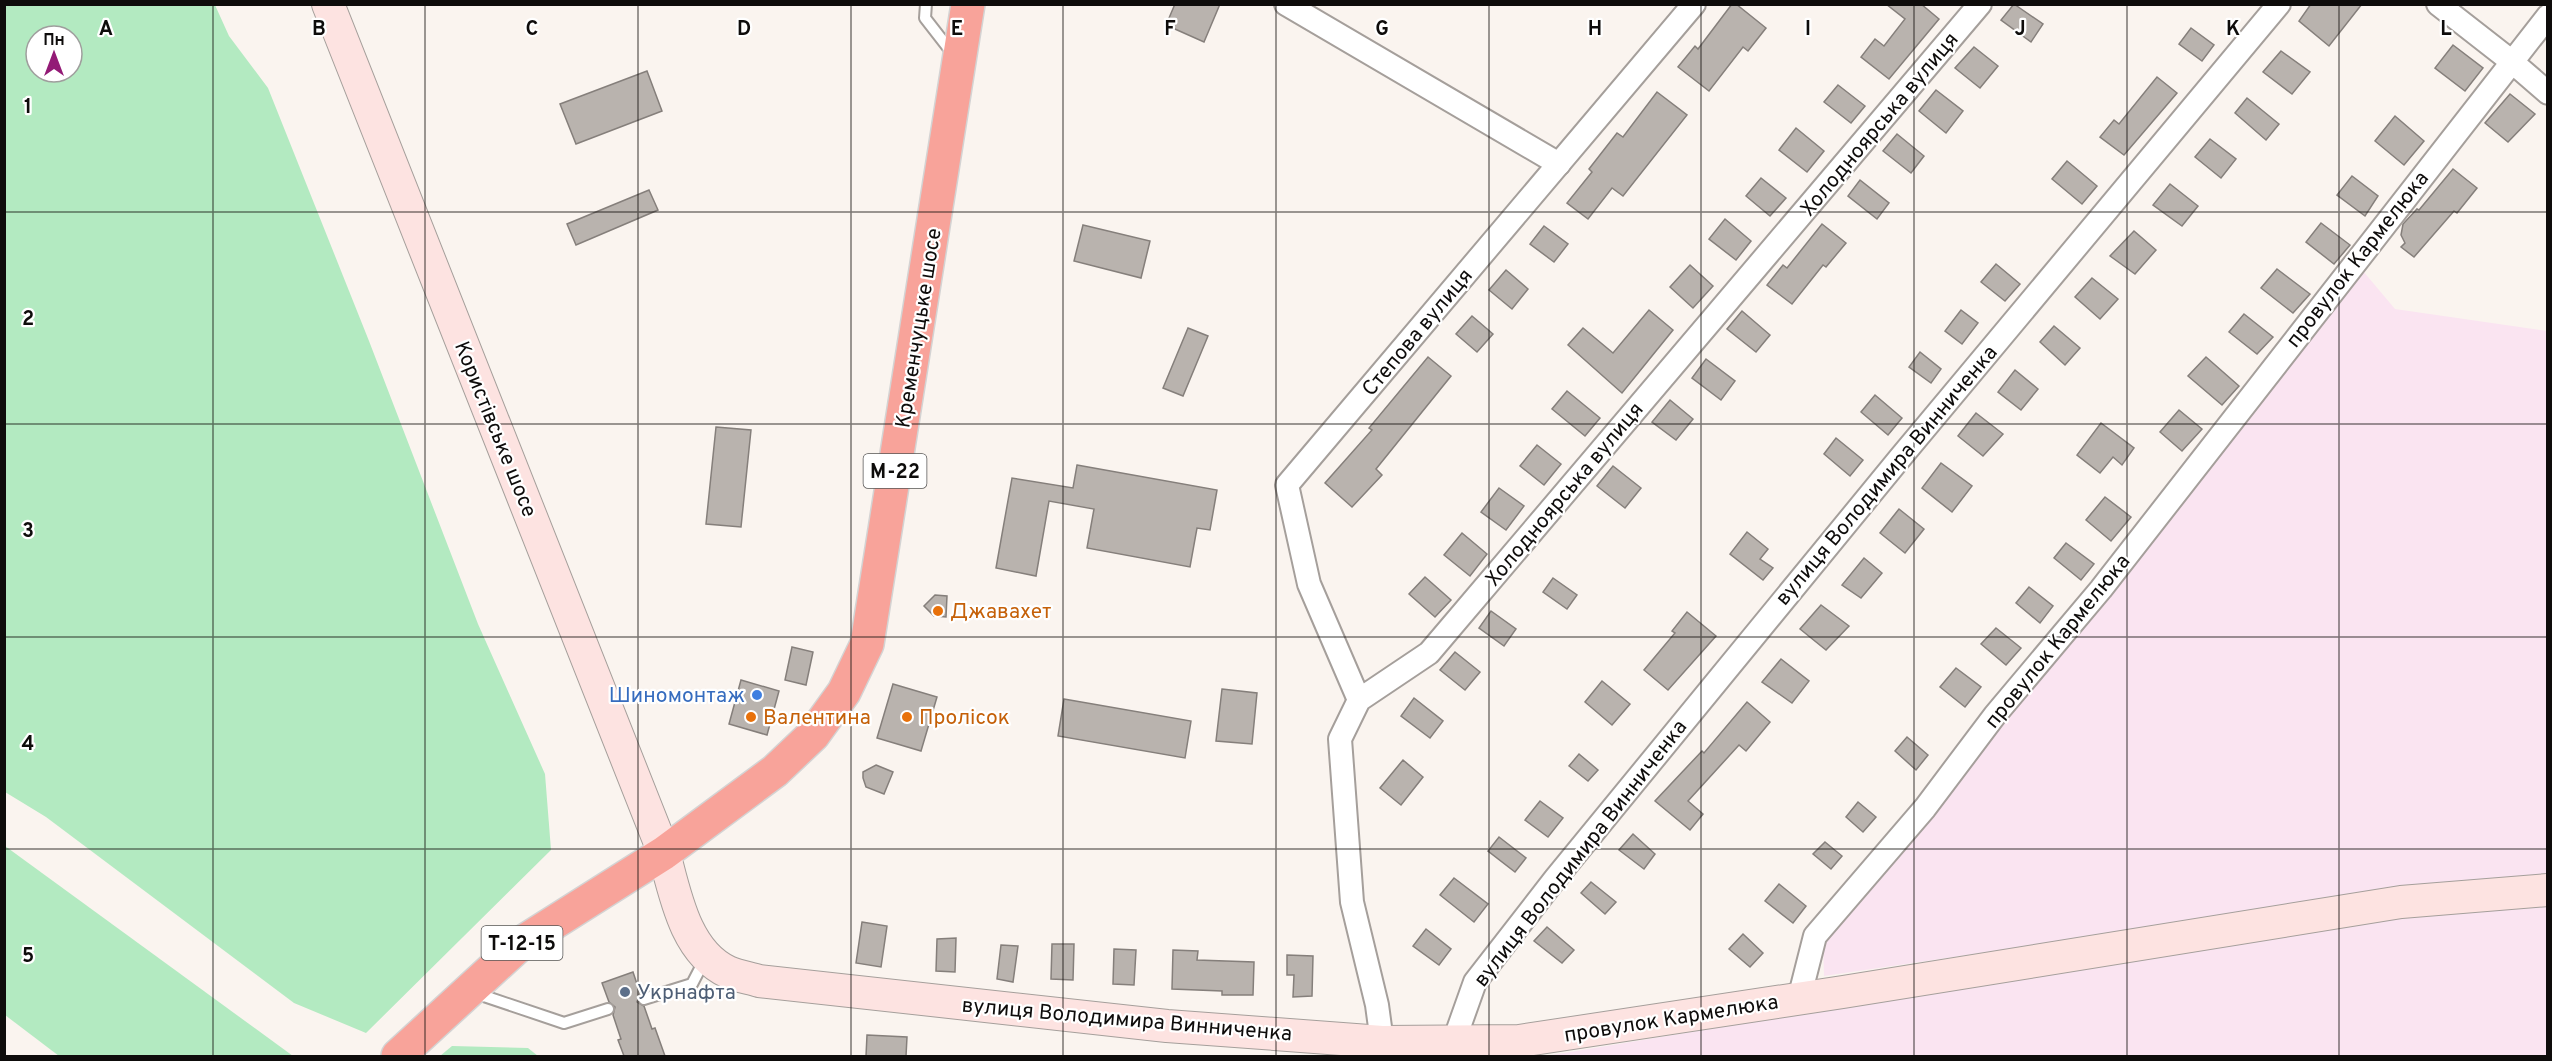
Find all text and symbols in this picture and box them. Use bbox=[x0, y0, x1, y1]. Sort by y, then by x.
text: A bbox=[99, 17, 113, 43]
text: B bbox=[312, 17, 326, 43]
text: C bbox=[526, 17, 538, 43]
text: D bbox=[737, 17, 751, 43]
text: E bbox=[951, 17, 963, 43]
text: F bbox=[1164, 17, 1176, 43]
text: G bbox=[1375, 17, 1389, 43]
text: H bbox=[1588, 17, 1602, 43]
text: I bbox=[1805, 17, 1811, 43]
text: J bbox=[2014, 17, 2026, 43]
text: K bbox=[2226, 17, 2240, 43]
text: L bbox=[2440, 17, 2452, 43]
north arrow bbox=[24, 24, 84, 84]
street label: Холодноярська вулиця bbox=[1795, 27, 1965, 223]
text: Пн bbox=[43, 31, 65, 51]
text: 1 bbox=[24, 95, 32, 121]
street label: провулок Кармелюка bbox=[2281, 166, 2435, 354]
street label: Кременчуцьке шосе bbox=[890, 226, 949, 430]
street label: Степова вулиця bbox=[1357, 263, 1480, 402]
text: 2 bbox=[22, 307, 34, 333]
street label: Користівське шосе bbox=[447, 338, 542, 521]
street label: вулиця Володимира Винниченка bbox=[1770, 340, 2004, 612]
street label: Холодноярська вулиця bbox=[1480, 397, 1650, 593]
road number: М-22 bbox=[864, 454, 926, 488]
text: 3 bbox=[22, 519, 34, 545]
street label: провулок Кармелюка bbox=[1980, 549, 2137, 735]
place label: Джавахет bbox=[950, 599, 1052, 626]
marker: Джавахет bbox=[931, 604, 945, 618]
place label: Шиномонтаж bbox=[609, 683, 745, 710]
marker: Шиномонтаж bbox=[750, 688, 764, 702]
place label: Валентина bbox=[763, 705, 871, 732]
place label: Пролісок bbox=[919, 705, 1010, 732]
marker: Валентина bbox=[744, 710, 758, 724]
marker: Пролісок bbox=[900, 710, 914, 724]
street label: вулиця Володимира Винниченка bbox=[1468, 715, 1694, 993]
text: 4 bbox=[22, 732, 34, 758]
road number: Т-12-15 bbox=[482, 926, 562, 960]
text: 5 bbox=[22, 944, 34, 970]
place label: Укрнафта bbox=[637, 980, 736, 1007]
marker: Укрнафта bbox=[618, 985, 632, 999]
street label: провулок Кармелюка bbox=[1562, 989, 1780, 1050]
street label: вулиця Володимира Винниченка bbox=[960, 993, 1293, 1048]

